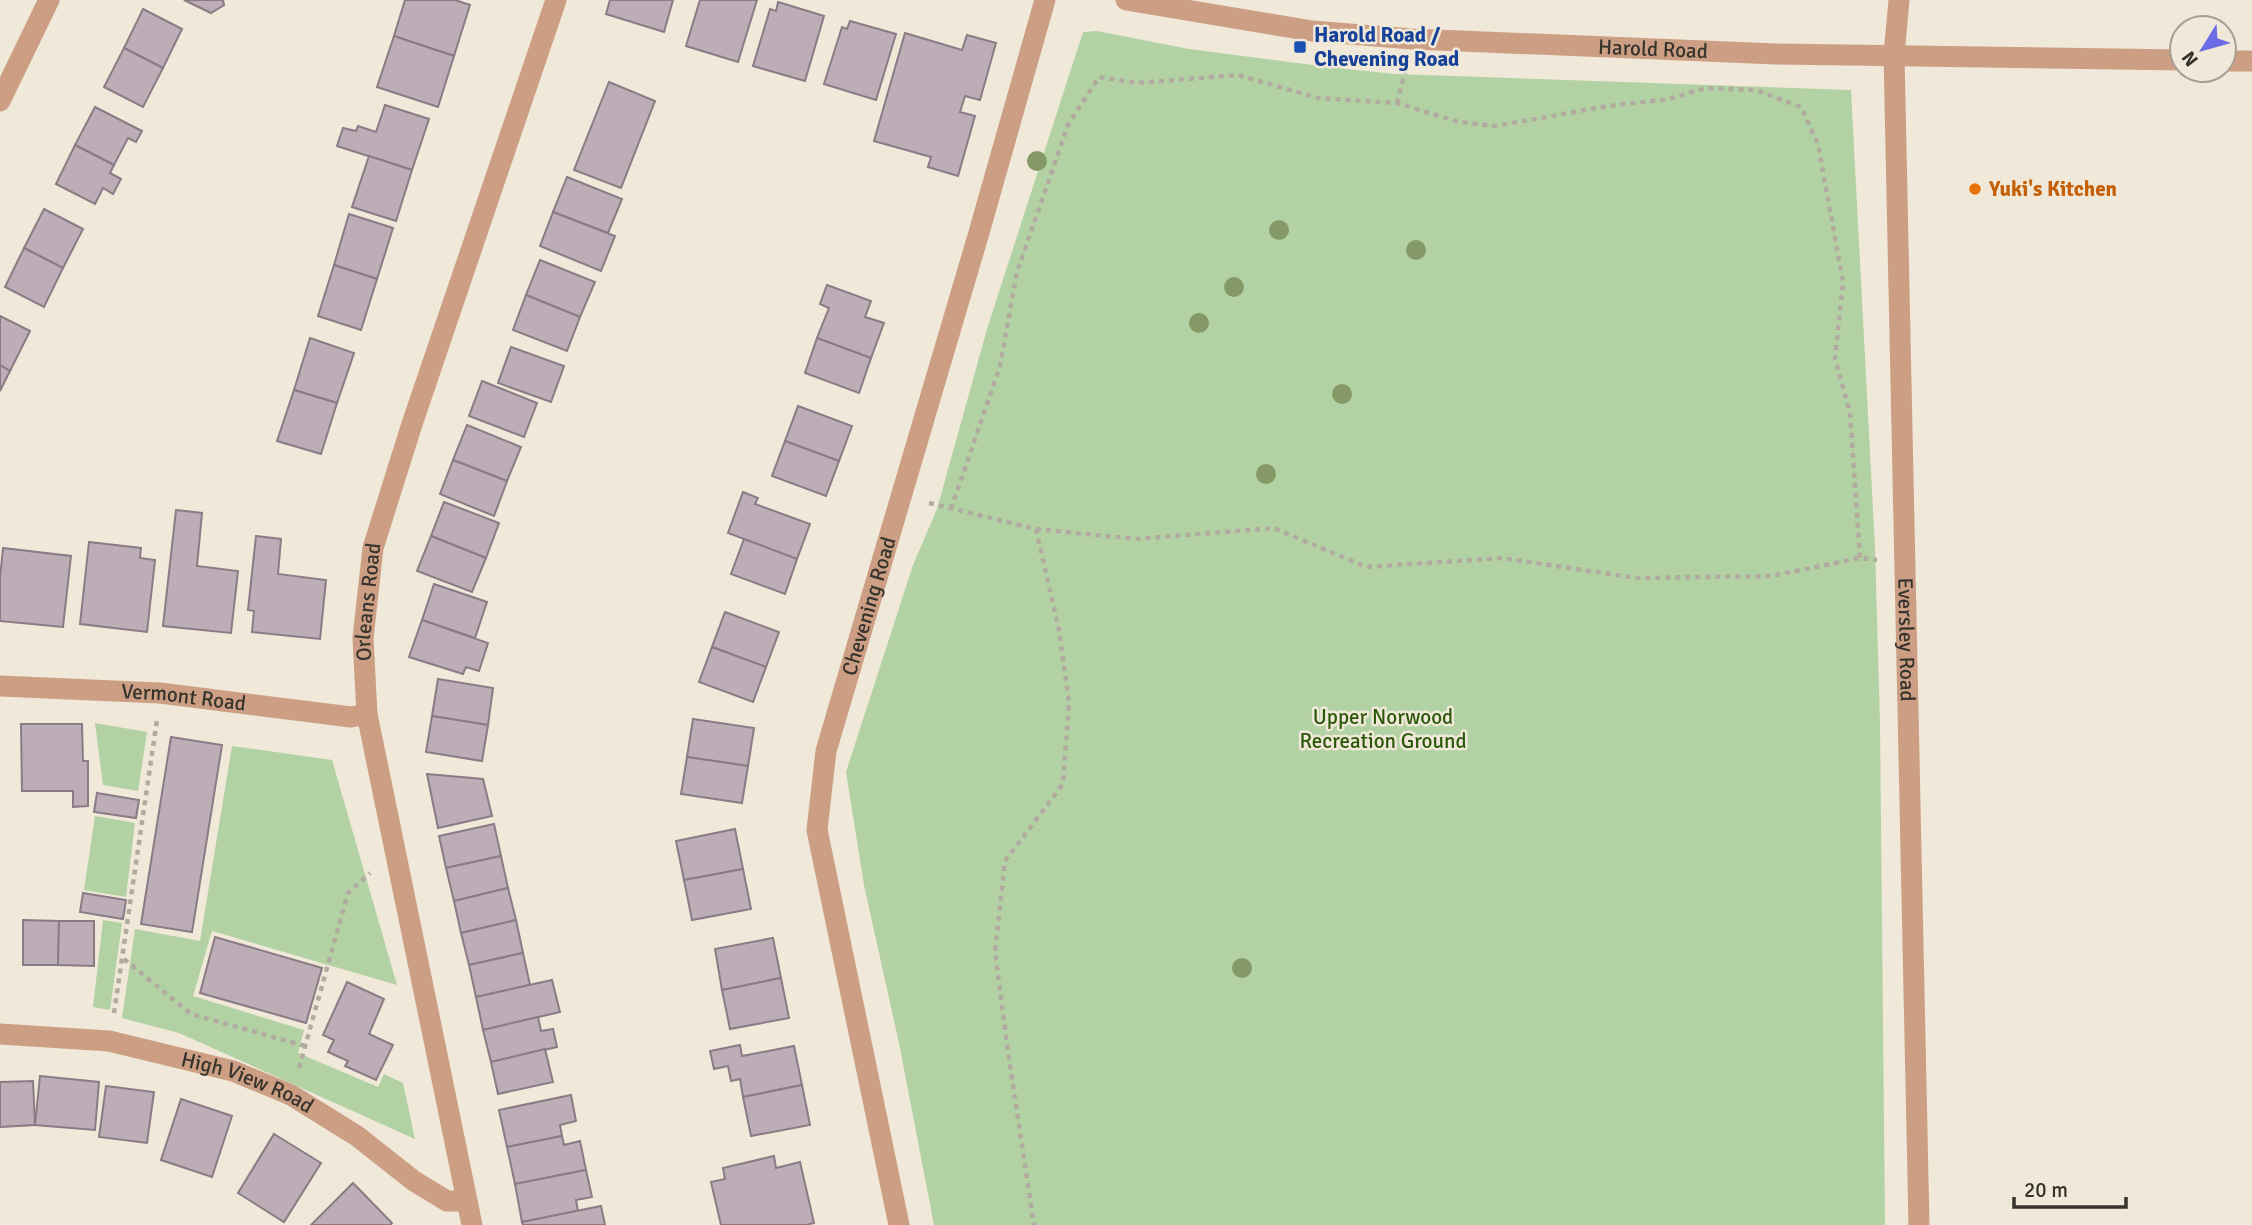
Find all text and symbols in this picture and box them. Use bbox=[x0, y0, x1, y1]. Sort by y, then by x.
north arrow bbox=[2168, 14, 2238, 84]
place label: Harold Road / Chevening Road bbox=[1314, 22, 1459, 72]
street label: Harold Road bbox=[1597, 34, 1708, 64]
marker: Harold Road / Chevening Road bbox=[1292, 39, 1308, 55]
text: N bbox=[2177, 46, 2204, 71]
place label: Yuki's Kitchen bbox=[1988, 176, 2117, 202]
marker: Yuki's Kitchen bbox=[1967, 181, 1983, 197]
street label: Chevening Road bbox=[836, 534, 902, 679]
street label: Orleans Road bbox=[350, 541, 386, 662]
street label: Eversley Road bbox=[1892, 577, 1921, 702]
street label: Vermont Road bbox=[121, 678, 247, 717]
park label: Upper Norwood Recreation Ground bbox=[1299, 704, 1467, 754]
street label: High View Road bbox=[179, 1046, 319, 1119]
scale bar bbox=[2014, 1166, 2126, 1210]
text: 20 m bbox=[2024, 1177, 2068, 1203]

